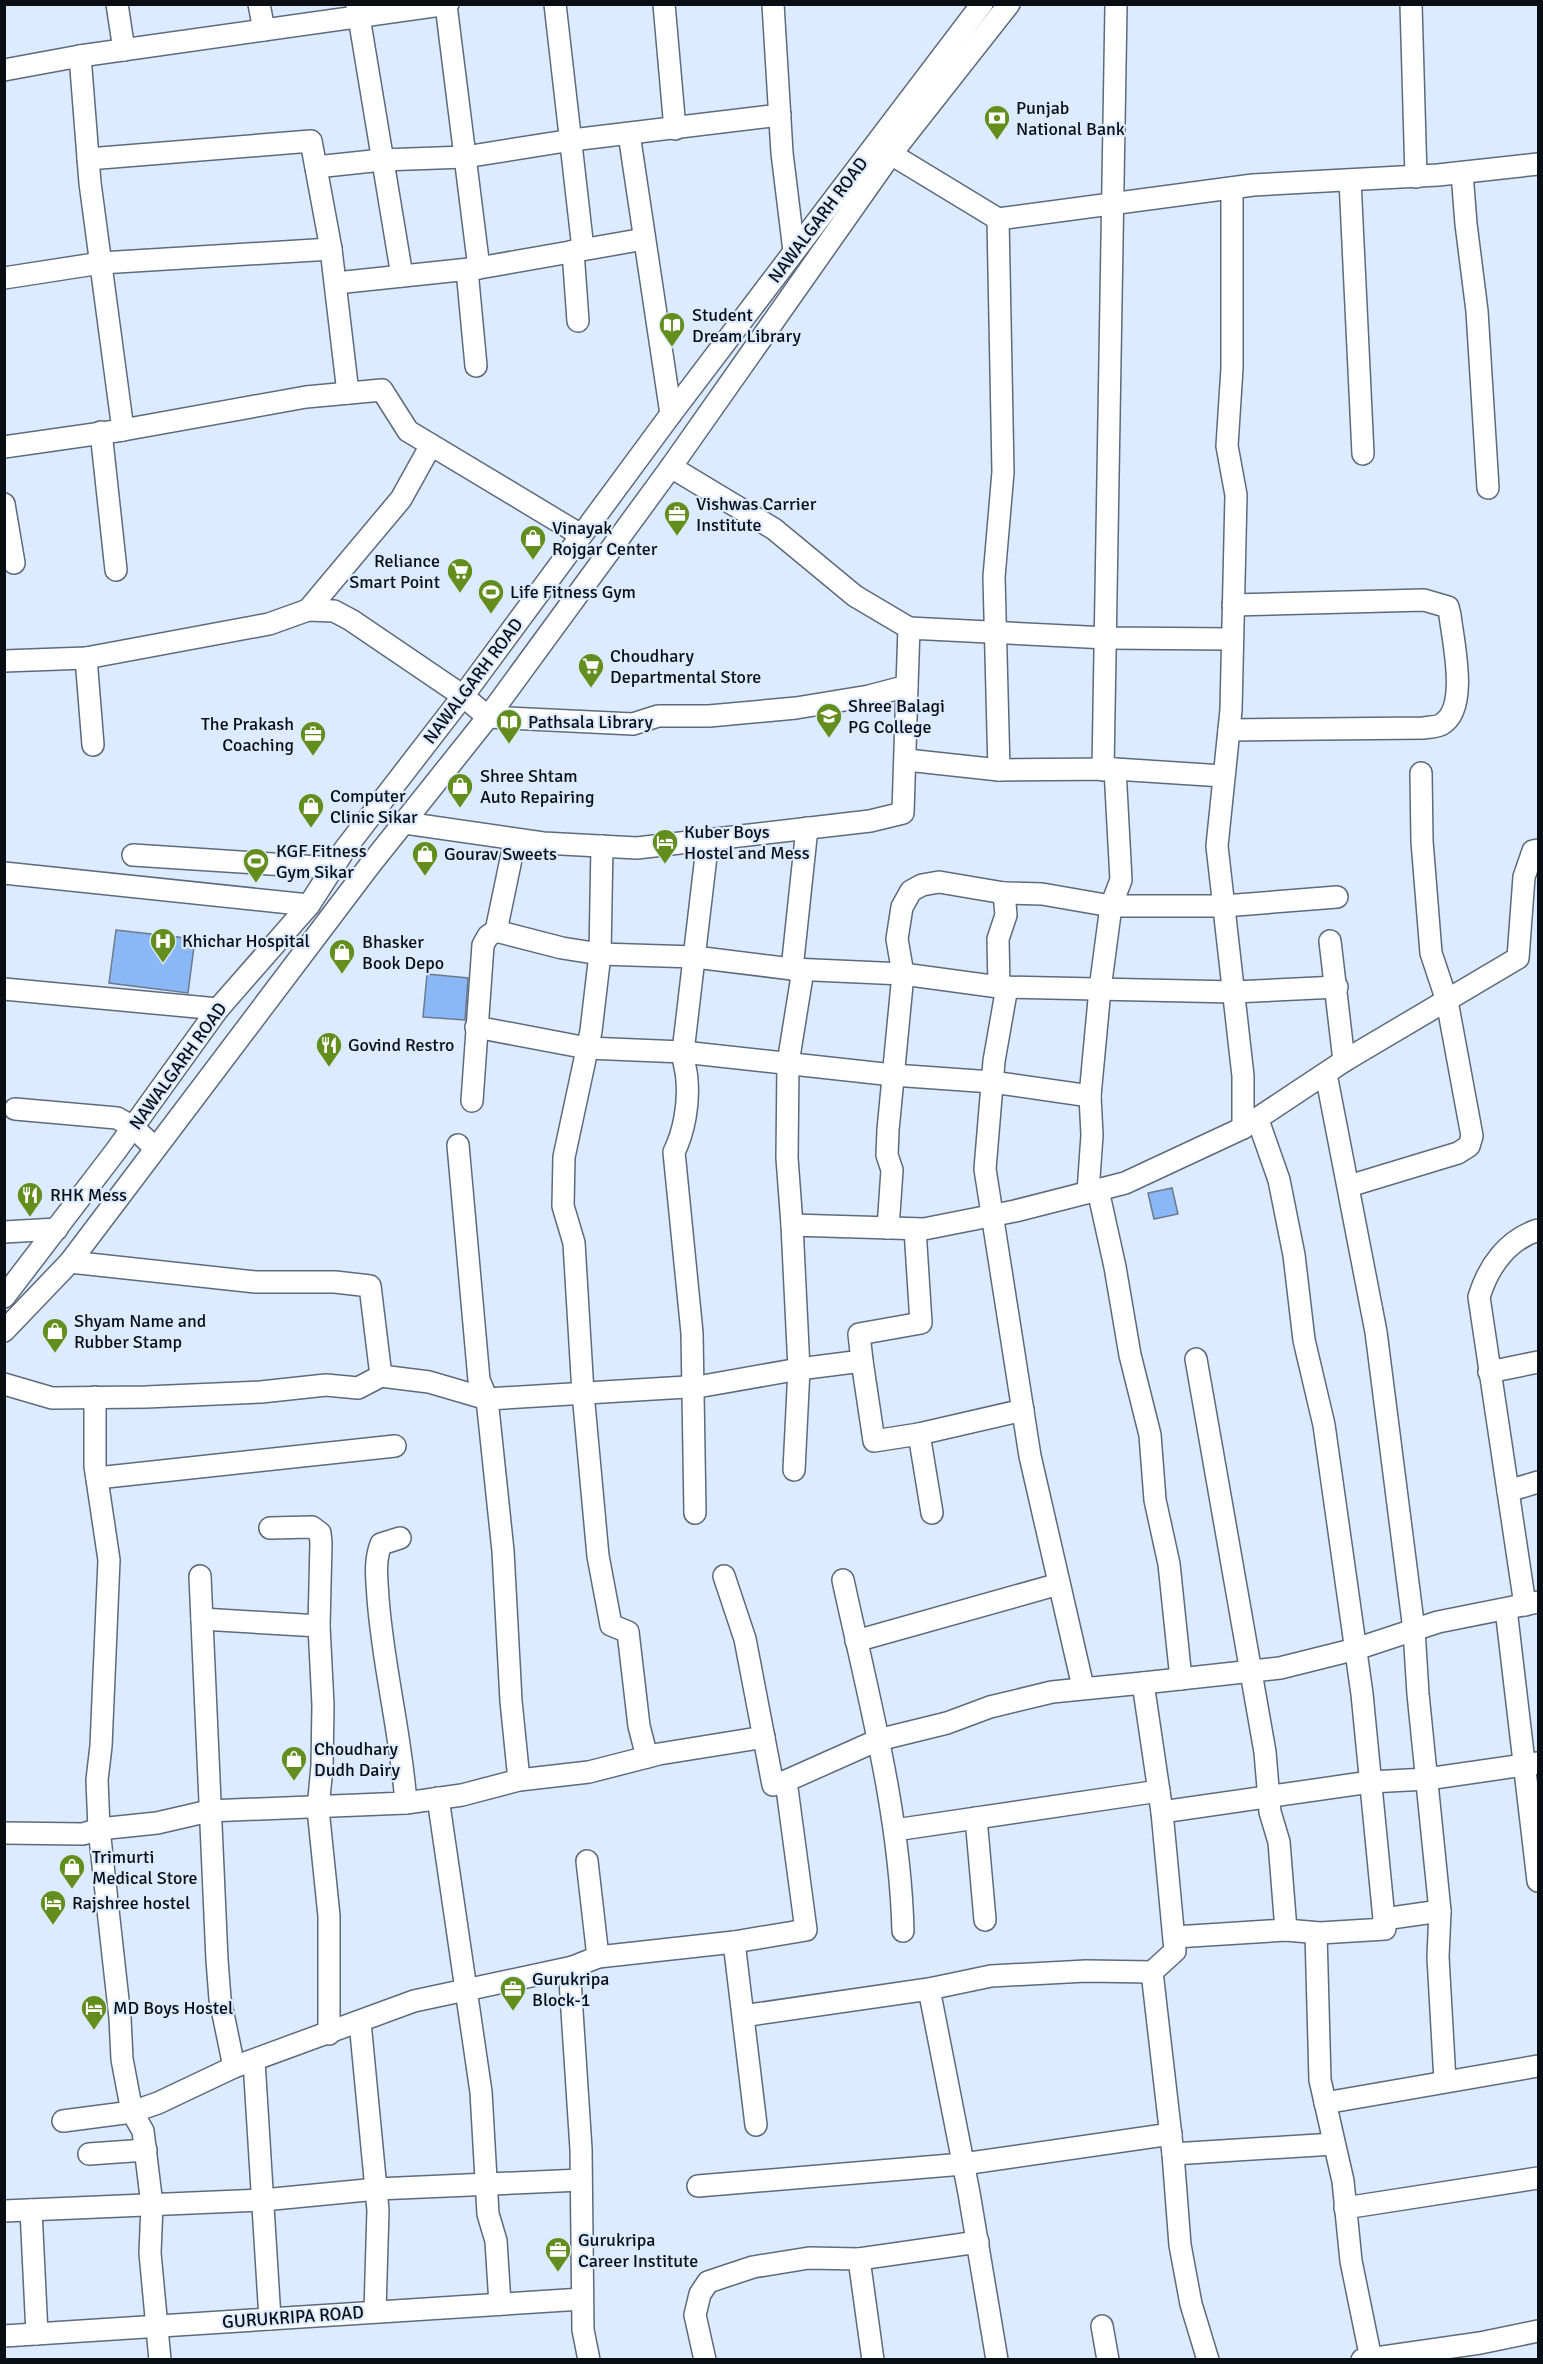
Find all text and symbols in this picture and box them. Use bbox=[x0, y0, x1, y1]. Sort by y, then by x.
place label: Punjab National Bank bbox=[1016, 97, 1125, 140]
bank icon: Punjab National Bank bbox=[982, 103, 1012, 141]
street label: NAWALGARH ROAD bbox=[764, 153, 872, 287]
place label: Student Dream Library bbox=[692, 304, 802, 347]
library icon: Student Dream Library bbox=[657, 310, 687, 348]
place label: Vishwas Carrier Institute bbox=[696, 493, 817, 536]
office icon: Vishwas Carrier Institute bbox=[662, 499, 692, 537]
place label: Vinayak Rojgar Center bbox=[552, 517, 658, 560]
shop icon: Vinayak Rojgar Center bbox=[518, 523, 548, 561]
place label: Reliance Smart Point bbox=[349, 550, 440, 593]
supermarket icon: Reliance Smart Point bbox=[445, 556, 475, 594]
sports icon: Life Fitness Gym bbox=[476, 577, 506, 615]
place label: Life Fitness Gym bbox=[510, 581, 636, 603]
street label: NAWALGARH ROAD bbox=[419, 614, 527, 748]
place label: Choudhary Departmental Store bbox=[610, 645, 761, 688]
supermarket icon: Choudhary Departmental Store bbox=[576, 651, 606, 689]
place label: Shree Balagi PG College bbox=[848, 695, 945, 738]
school or university icon: Shree Balagi PG College bbox=[814, 701, 844, 739]
library icon: Pathsala Library bbox=[494, 707, 524, 745]
place label: Pathsala Library bbox=[528, 711, 653, 733]
place label: The Prakash Coaching bbox=[201, 713, 294, 756]
office icon: The Prakash Coaching bbox=[298, 719, 328, 757]
place label: Shree Shtam Auto Repairing bbox=[480, 765, 594, 808]
shop icon: Shree Shtam Auto Repairing bbox=[445, 771, 475, 809]
place label: Computer Clinic Sikar bbox=[330, 785, 418, 828]
shop icon: Computer Clinic Sikar bbox=[296, 791, 326, 829]
place label: Kuber Boys Hostel and Mess bbox=[684, 821, 810, 864]
hotel icon: Kuber Boys Hostel and Mess bbox=[650, 827, 680, 865]
shop icon: Gourav Sweets bbox=[410, 839, 440, 877]
place label: KGF Fitness Gym Sikar bbox=[276, 840, 367, 883]
place label: Gourav Sweets bbox=[444, 843, 557, 865]
sports icon: KGF Fitness Gym Sikar bbox=[241, 846, 271, 884]
hospital icon: Khichar Hospital bbox=[148, 926, 178, 964]
place label: Khichar Hospital bbox=[182, 930, 310, 952]
place label: Bhasker Book Depo bbox=[362, 931, 444, 974]
shop icon: Bhasker Book Depo bbox=[327, 937, 357, 975]
street label: NAWALGARH ROAD bbox=[124, 998, 232, 1134]
restaurant icon: Govind Restro bbox=[314, 1030, 344, 1068]
place label: Govind Restro bbox=[348, 1034, 454, 1056]
restaurant icon: RHK Mess bbox=[15, 1180, 45, 1218]
place label: RHK Mess bbox=[50, 1184, 127, 1206]
place label: Shyam Name and Rubber Stamp bbox=[74, 1310, 206, 1353]
shop icon: Shyam Name and Rubber Stamp bbox=[40, 1316, 70, 1354]
place label: Choudhary Dudh Dairy bbox=[314, 1738, 400, 1781]
shop icon: Choudhary Dudh Dairy bbox=[279, 1744, 309, 1782]
place label: Trimurti Medical Store bbox=[92, 1846, 198, 1889]
shop icon: Trimurti Medical Store bbox=[57, 1852, 87, 1890]
hotel icon: Rajshree hostel bbox=[38, 1888, 68, 1926]
place label: Rajshree hostel bbox=[72, 1892, 190, 1914]
place label: Gurukripa Block-1 bbox=[532, 1968, 609, 2011]
office icon: Gurukripa Block-1 bbox=[498, 1974, 528, 2012]
hotel icon: MD Boys Hostel bbox=[79, 1993, 109, 2031]
place label: MD Boys Hostel bbox=[113, 1997, 233, 2019]
place label: Gurukripa Career Institute bbox=[578, 2229, 698, 2272]
office icon: Gurukripa Career Institute bbox=[543, 2235, 573, 2273]
street label: GURUKRIPA ROAD bbox=[221, 2301, 365, 2333]

